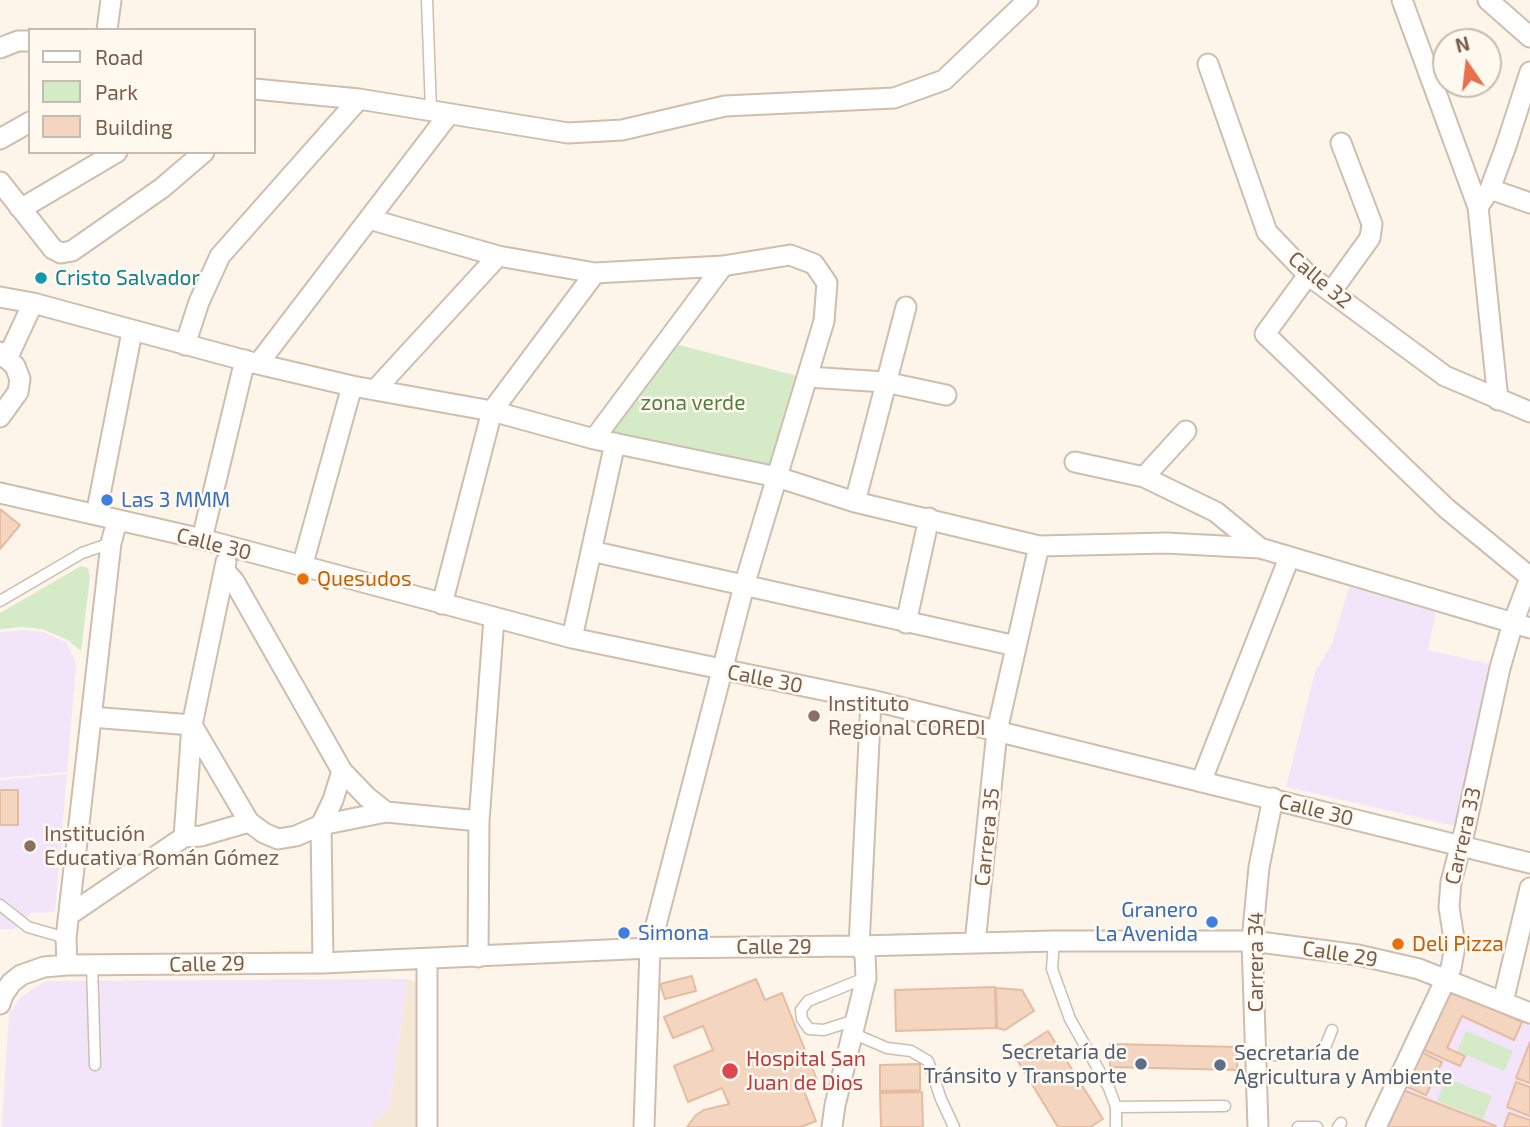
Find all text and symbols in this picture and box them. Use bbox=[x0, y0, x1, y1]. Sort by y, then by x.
legend bbox=[28, 28, 256, 154]
north arrow bbox=[1432, 28, 1502, 98]
text: N bbox=[1453, 31, 1472, 57]
text: Road bbox=[95, 44, 143, 69]
text: Park bbox=[95, 79, 138, 104]
text: Building bbox=[95, 114, 173, 139]
street label: Calle 32 bbox=[1283, 246, 1357, 314]
place label: Cristo Salvador bbox=[55, 265, 200, 291]
marker: Cristo Salvador bbox=[33, 270, 49, 286]
park label: zona verde bbox=[641, 390, 745, 416]
place label: Las 3 MMM bbox=[121, 487, 230, 513]
marker: Las 3 MMM bbox=[99, 492, 115, 508]
street label: Calle 30 bbox=[174, 523, 254, 565]
place label: Quesudos bbox=[317, 566, 412, 592]
marker: Quesudos bbox=[295, 571, 311, 587]
street label: Calle 30 bbox=[725, 659, 805, 699]
place label: Instituto Regional COREDI bbox=[828, 691, 986, 741]
marker: Instituto Regional COREDI bbox=[806, 708, 822, 724]
street label: Carrera 33 bbox=[1440, 785, 1486, 887]
street label: Carrera 35 bbox=[969, 786, 1005, 888]
street label: Calle 30 bbox=[1276, 789, 1356, 831]
place label: Institución Educativa Román Gómez bbox=[44, 821, 279, 871]
marker: Institución Educativa Román Gómez bbox=[22, 838, 38, 854]
place label: Granero La Avenida bbox=[1095, 897, 1198, 947]
street label: Carrera 34 bbox=[1243, 912, 1269, 1012]
marker: Granero La Avenida bbox=[1204, 914, 1220, 930]
place label: Simona bbox=[638, 920, 709, 946]
marker: Simona bbox=[616, 925, 632, 941]
place label: Deli Pizza bbox=[1412, 931, 1504, 957]
street label: Calle 29 bbox=[736, 934, 812, 960]
street label: Calle 29 bbox=[1301, 936, 1379, 972]
marker: Deli Pizza bbox=[1390, 936, 1406, 952]
street label: Calle 29 bbox=[169, 951, 245, 977]
place label: Secretaría de Tránsito y Transporte bbox=[923, 1039, 1127, 1089]
place label: Secretaría de Agricultura y Ambiente bbox=[1234, 1040, 1453, 1090]
place label: Hospital San Juan de Dios bbox=[746, 1046, 866, 1096]
marker: Secretaría de Tránsito y Transporte bbox=[1133, 1056, 1149, 1072]
marker: Secretaría de Agricultura y Ambiente bbox=[1212, 1057, 1228, 1073]
marker: Hospital San Juan de Dios bbox=[720, 1061, 740, 1081]

